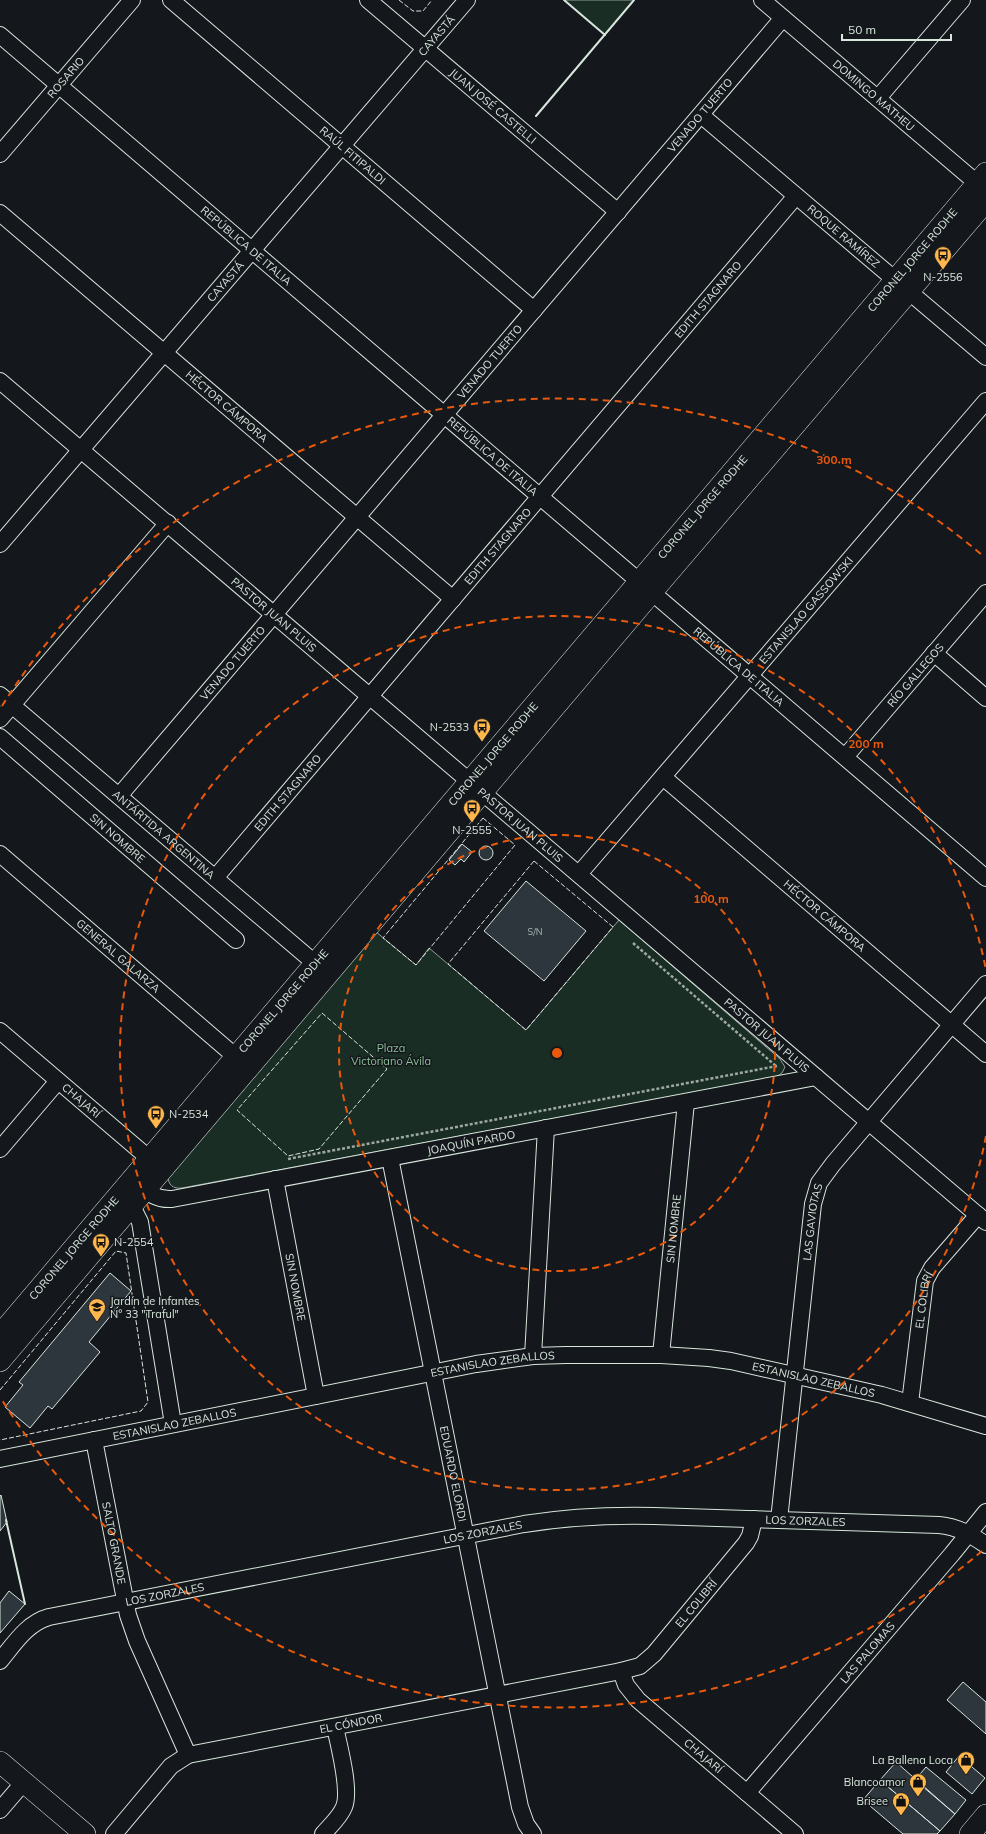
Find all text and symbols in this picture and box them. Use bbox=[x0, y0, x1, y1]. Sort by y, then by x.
street label: CAYASTÁ bbox=[415, 12, 458, 59]
scale bar bbox=[842, 16, 951, 42]
text: 50 m bbox=[848, 22, 876, 37]
street label: ROSARIO bbox=[44, 54, 87, 101]
street label: DOMINGO MATHEU bbox=[830, 57, 918, 134]
street label: JUAN JOSÉ CASTELLI bbox=[447, 65, 539, 147]
street label: VENADO TUERTO bbox=[664, 75, 736, 155]
street label: RAÚL FITIPALDI bbox=[317, 123, 389, 187]
street label: ROQUE RAMÍREZ bbox=[805, 201, 883, 271]
street label: REPÚBLICA DE ITALIA bbox=[198, 203, 295, 288]
street label: CORONEL JORGE RODHE bbox=[864, 205, 960, 315]
bus stop icon: N-2556 bbox=[933, 245, 953, 270]
street label: CAYASTÁ bbox=[204, 258, 247, 305]
street label: EDITH STAGNARO bbox=[671, 258, 744, 341]
place label: N-2556 bbox=[923, 270, 963, 284]
street label: VENADO TUERTO bbox=[454, 322, 525, 402]
street label: HÉCTOR CÁMPORA bbox=[183, 367, 271, 445]
street label: REPÚBLICA DE ITALIA bbox=[444, 413, 541, 499]
street label: CORONEL JORGE RODHE bbox=[655, 452, 751, 562]
text: 300 m bbox=[816, 452, 852, 467]
street label: EDITH STAGNARO bbox=[461, 505, 534, 587]
street label: ESTANISLAO GASSOWSKI bbox=[756, 554, 856, 667]
street label: PASTOR JUAN PLUIS bbox=[228, 574, 320, 655]
street label: VENADO TUERTO bbox=[197, 623, 268, 703]
street label: REPÚBLICA DE ITALIA bbox=[690, 624, 787, 709]
street label: RÍO GALLEGOS bbox=[884, 640, 947, 710]
street label: CORONEL JORGE RODHE bbox=[445, 699, 541, 809]
bus stop icon: N-2533 bbox=[472, 717, 492, 742]
place label: N-2533 bbox=[430, 720, 469, 734]
text: 200 m bbox=[848, 736, 884, 751]
street label: EDITH STAGNARO bbox=[251, 752, 324, 834]
street label: PASTOR JUAN PLUIS bbox=[475, 785, 566, 865]
street label: ANTÁRTIDA ARGENTINA bbox=[110, 787, 218, 882]
bus stop icon: N-2555 bbox=[462, 798, 482, 823]
street label: SIN NOMBRE bbox=[87, 810, 148, 866]
place label: N-2555 bbox=[452, 823, 492, 837]
street label: HÉCTOR CÁMPORA bbox=[781, 877, 869, 955]
text: 100 m bbox=[693, 891, 729, 906]
street label: GENERAL GALARZA bbox=[74, 916, 163, 996]
house number: S/N bbox=[528, 926, 542, 937]
street label: CORONEL JORGE RODHE bbox=[235, 946, 331, 1056]
street label: PASTOR JUAN PLUIS bbox=[721, 995, 813, 1076]
park label: Plaza Victoriano Ávila bbox=[351, 1041, 431, 1068]
centre of rings bbox=[550, 1046, 564, 1060]
street label: CHAJARÍ bbox=[59, 1080, 104, 1122]
bus stop icon: N-2534 bbox=[146, 1104, 166, 1129]
place label: N-2534 bbox=[169, 1107, 209, 1121]
street label: JOAQUÍN PARDO bbox=[426, 1127, 516, 1158]
street label: LAS GAVIOTAS bbox=[800, 1181, 826, 1261]
street label: CORONEL JORGE RODHE bbox=[26, 1193, 122, 1303]
street label: SIN NOMBRE bbox=[663, 1194, 684, 1263]
bus stop icon: N-2554 bbox=[91, 1232, 111, 1257]
place label: N-2554 bbox=[114, 1235, 154, 1249]
street label: SIN NOMBRE bbox=[282, 1252, 309, 1322]
street label: EL COLIBRÍ bbox=[912, 1268, 936, 1329]
place label: Jardín de Infantes N° 33 "Traful" bbox=[110, 1294, 199, 1321]
school or university icon: Jardín de Infantes N° 33 "Traful" bbox=[87, 1297, 107, 1322]
street label: ESTANISLAO ZEBALLOS bbox=[429, 1348, 555, 1380]
street label: ESTANISLAO ZEBALLOS bbox=[751, 1359, 877, 1400]
street label: ESTANISLAO ZEBALLOS bbox=[112, 1405, 238, 1443]
street label: EDUARDO ELORDI bbox=[437, 1425, 470, 1523]
street label: SALTO GRANDE bbox=[99, 1501, 129, 1585]
street label: LOS ZORZALES bbox=[765, 1513, 846, 1529]
street label: LOS ZORZALES bbox=[442, 1517, 524, 1547]
street label: EL COLIBRÍ bbox=[672, 1576, 721, 1630]
street label: LOS ZORZALES bbox=[124, 1580, 206, 1609]
street label: LAS PALOMAS bbox=[837, 1619, 898, 1686]
street label: EL CÓNDOR bbox=[318, 1710, 384, 1736]
street label: CHAJARÍ bbox=[681, 1735, 726, 1777]
shop icon: La Ballena Loca bbox=[956, 1750, 976, 1775]
place label: La Ballena Loca bbox=[872, 1753, 953, 1767]
shop icon: Blancoamor bbox=[908, 1772, 928, 1797]
place label: Blancoamor bbox=[844, 1775, 905, 1789]
shop icon: Brisee bbox=[891, 1791, 911, 1816]
place label: Brisee bbox=[856, 1794, 888, 1808]

